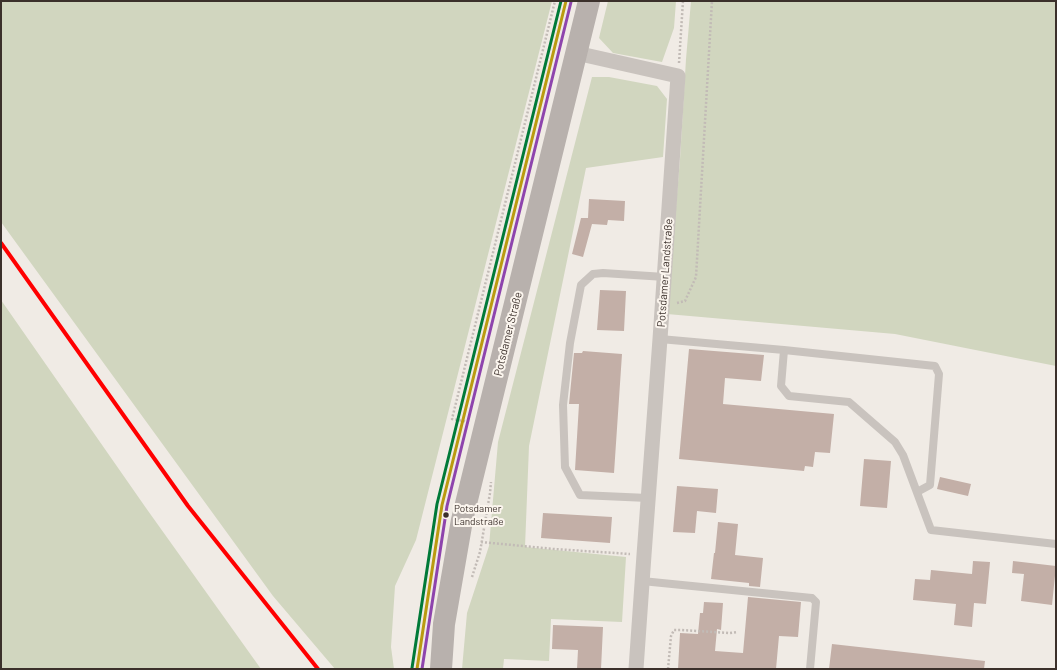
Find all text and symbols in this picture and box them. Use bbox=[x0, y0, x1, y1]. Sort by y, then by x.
street label: Potsdamer Landstraße bbox=[655, 218, 675, 328]
street label: Potsdamer Straße bbox=[491, 291, 525, 377]
place label: Potsdamer Landstraße bbox=[454, 503, 504, 526]
marker: Potsdamer Landstraße bbox=[441, 510, 451, 520]

